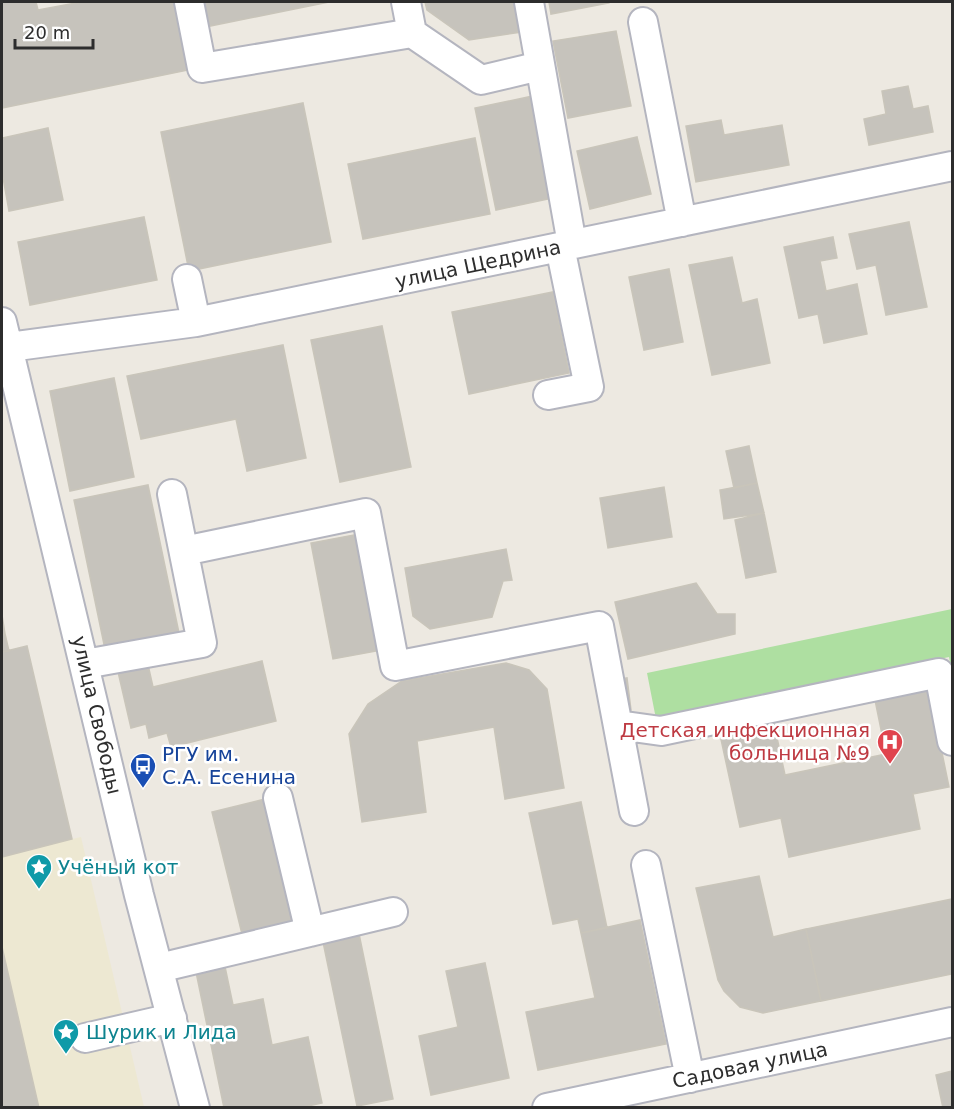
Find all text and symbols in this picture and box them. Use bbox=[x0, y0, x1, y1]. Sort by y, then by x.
scale bar bbox=[15, 12, 93, 50]
text: 20 m bbox=[24, 22, 70, 43]
street label: улица Щедрина bbox=[393, 235, 563, 293]
street label: улица Свободы bbox=[67, 633, 127, 797]
place label: Детская инфекционная больница №9 bbox=[620, 718, 870, 765]
hospital icon: Детская инфекционная больница №9 bbox=[875, 727, 905, 765]
place label: РГУ им. С.А. Есенина bbox=[162, 742, 296, 789]
bus stop icon: РГУ им. С.А. Есенина bbox=[128, 751, 158, 789]
place icon: Учëный кот bbox=[24, 852, 54, 890]
place label: Учëный кот bbox=[58, 855, 179, 879]
place icon: Шурик и Лида bbox=[51, 1017, 81, 1055]
place label: Шурик и Лида bbox=[86, 1020, 237, 1044]
street label: Садовая улица bbox=[670, 1037, 830, 1093]

